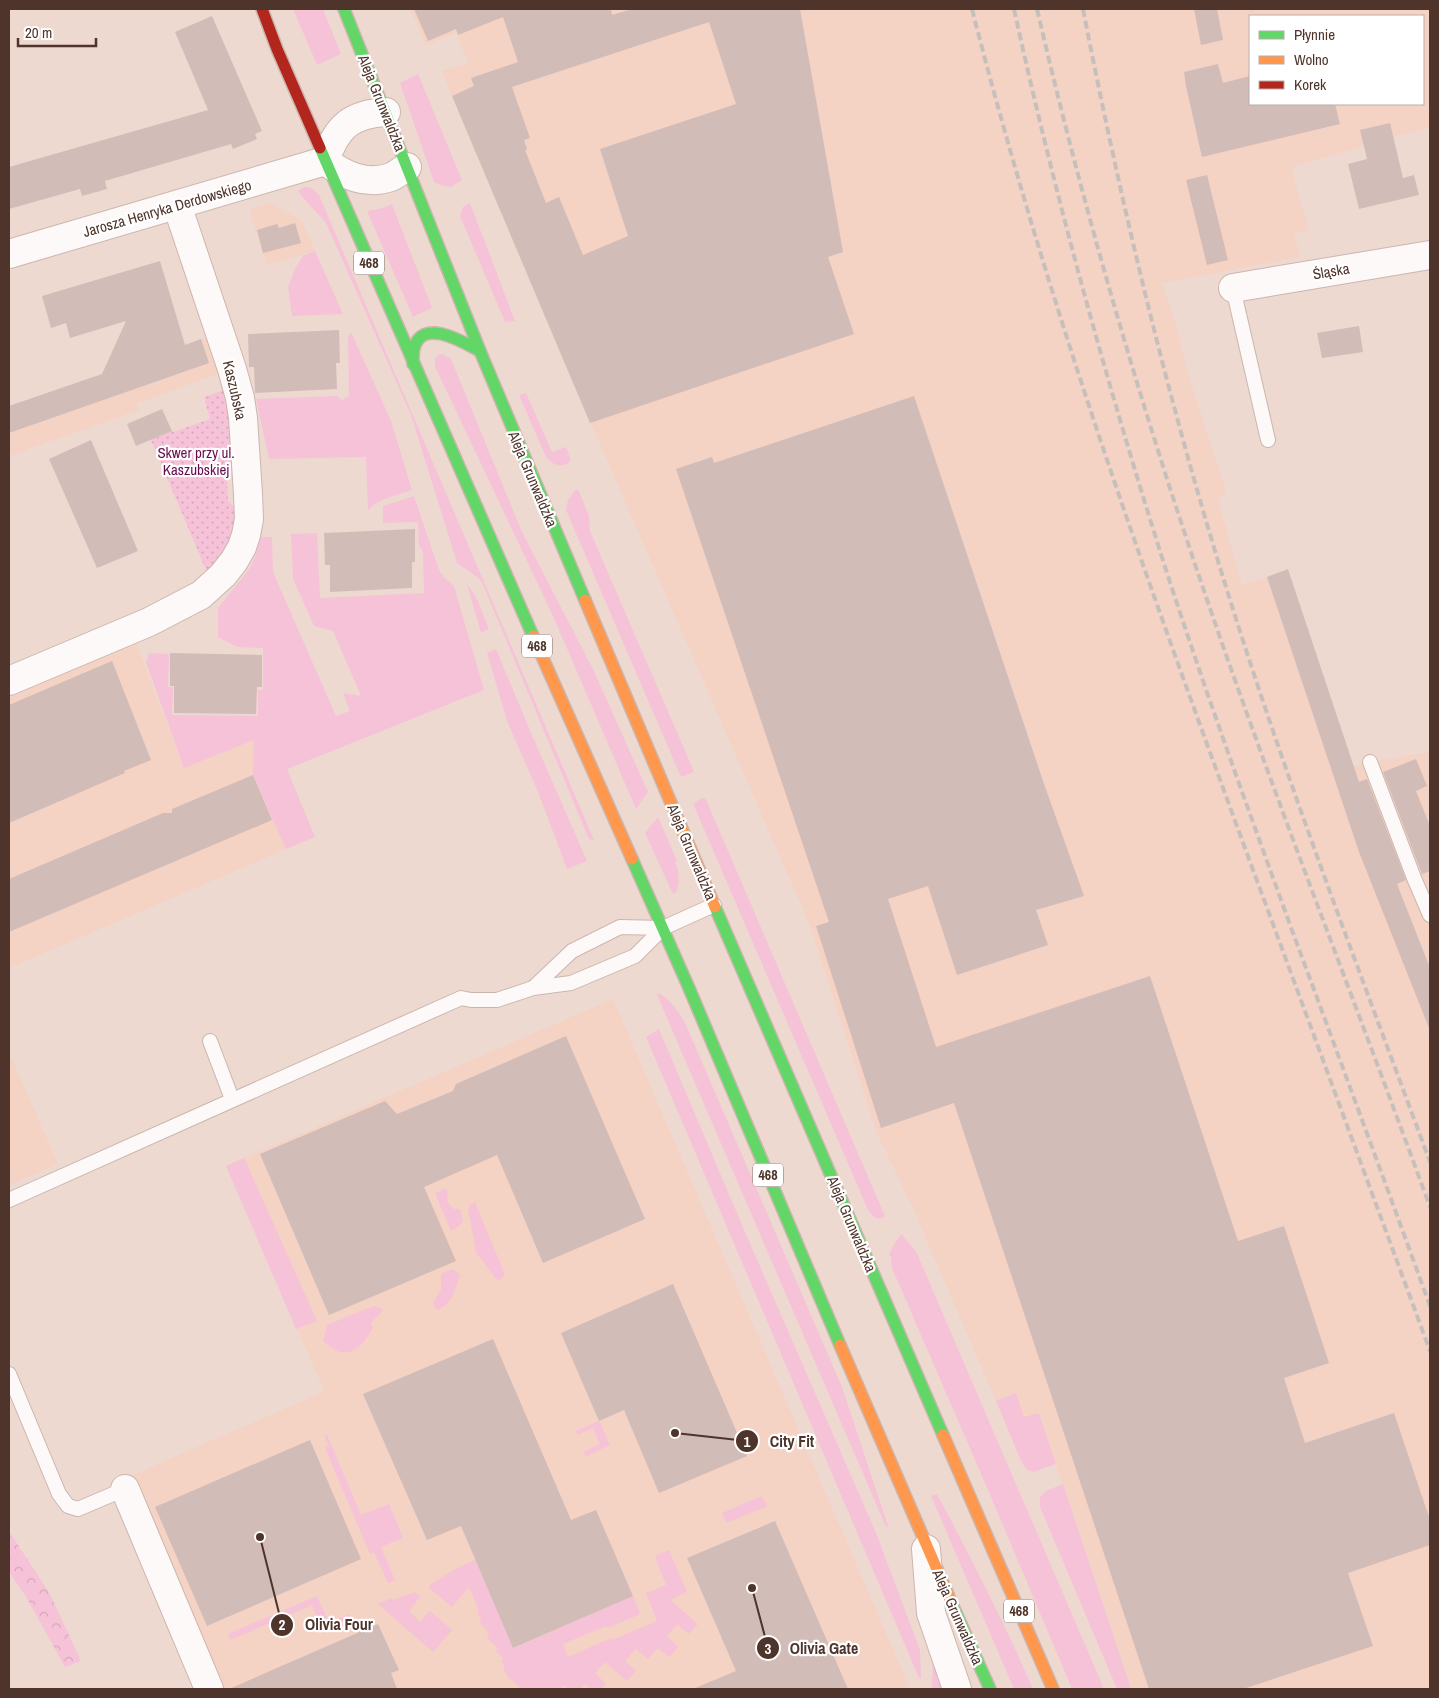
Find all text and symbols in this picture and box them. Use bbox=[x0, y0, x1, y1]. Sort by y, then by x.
scale bar bbox=[18, 15, 95, 47]
legend bbox=[1249, 15, 1424, 105]
text: 20 m bbox=[25, 22, 52, 43]
text: Płynnie bbox=[1294, 24, 1335, 45]
text: Wolno bbox=[1294, 49, 1329, 70]
street label: Aleja Grunwaldzka bbox=[353, 51, 411, 155]
text: Korek bbox=[1294, 74, 1327, 95]
street label: Jarosza Henryka Derdowskiego bbox=[80, 174, 254, 242]
road number: 468 bbox=[354, 252, 384, 274]
street label: Śląska bbox=[1311, 257, 1351, 285]
street label: Kaszubska bbox=[218, 358, 252, 422]
street label: Aleja Grunwaldzka bbox=[503, 427, 563, 530]
park label: Skwer przy ul. Kaszubskiej bbox=[157, 442, 235, 480]
road number: 468 bbox=[522, 634, 552, 658]
street label: Aleja Grunwaldzka bbox=[662, 800, 722, 903]
road number: 468 bbox=[753, 1164, 783, 1186]
street label: Aleja Grunwaldzka bbox=[822, 1172, 882, 1275]
callout: City Fit bbox=[734, 1426, 824, 1457]
text: City Fit bbox=[770, 1430, 815, 1452]
text: 1 bbox=[744, 1431, 751, 1452]
street label: Aleja Grunwaldzka bbox=[927, 1565, 989, 1668]
road number: 468 bbox=[1004, 1600, 1034, 1622]
callout: Olivia Four bbox=[270, 1609, 383, 1640]
text: Olivia Four bbox=[305, 1613, 374, 1635]
text: 2 bbox=[279, 1614, 286, 1635]
callout: Olivia Gate bbox=[755, 1633, 869, 1664]
text: Olivia Gate bbox=[790, 1637, 858, 1659]
text: 3 bbox=[765, 1638, 772, 1659]

